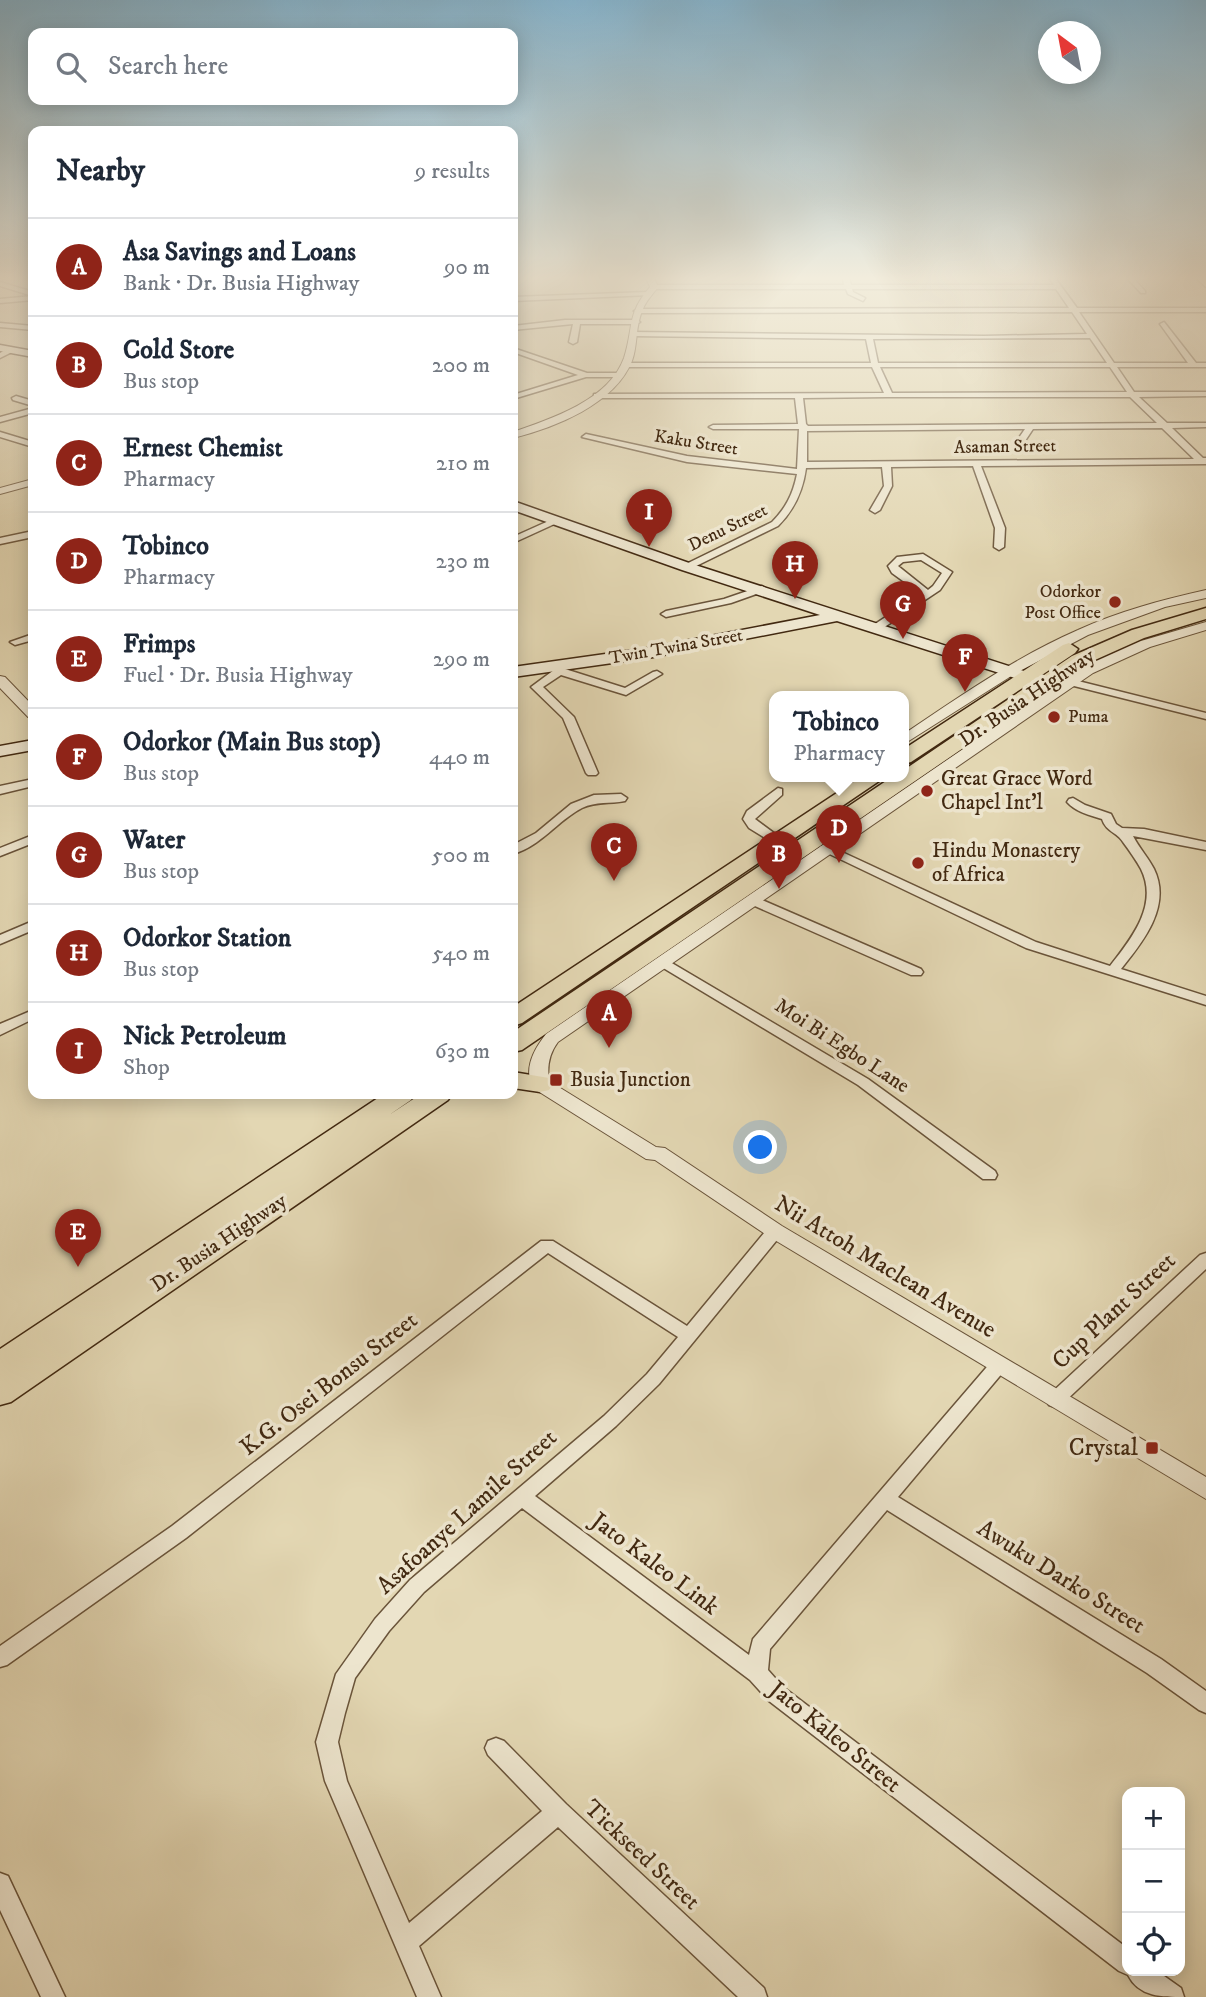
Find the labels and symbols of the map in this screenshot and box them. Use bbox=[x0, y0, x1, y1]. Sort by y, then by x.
north arrow bbox=[1038, 21, 1101, 84]
street label: Kaku Street bbox=[653, 426, 740, 460]
street label: Asaman Street bbox=[954, 435, 1056, 459]
pin: I bbox=[626, 489, 672, 547]
street label: Denu Street bbox=[685, 499, 771, 557]
pin: H bbox=[772, 541, 818, 599]
pin: G bbox=[880, 581, 926, 639]
place label: Odorkor Post Office bbox=[1025, 581, 1101, 624]
marker: Odorkor Post Office bbox=[1107, 594, 1123, 610]
street label: Twin Twina Street bbox=[607, 624, 745, 670]
pin: F bbox=[942, 634, 988, 692]
street label: Dr. Busia Highway bbox=[954, 642, 1101, 753]
place label: Puma bbox=[1068, 706, 1109, 728]
marker: Puma bbox=[1046, 709, 1062, 725]
place label: Great Grace Word Chapel Int'l bbox=[941, 766, 1093, 816]
marker: Great Grace Word Chapel Int'l bbox=[919, 783, 935, 799]
pin: D bbox=[816, 805, 862, 863]
pin: C bbox=[591, 823, 637, 881]
pin: B bbox=[756, 831, 802, 889]
place label: Hindu Monastery of Africa bbox=[932, 838, 1081, 888]
marker: Hindu Monastery of Africa bbox=[910, 855, 926, 871]
pin: A bbox=[586, 990, 632, 1048]
street label: Moi Bi Egbo Lane bbox=[770, 993, 914, 1099]
place label: Busia Junction bbox=[570, 1067, 691, 1093]
marker: Busia Junction bbox=[548, 1072, 564, 1088]
your location bbox=[743, 1130, 777, 1164]
street label: Dr. Busia Highway bbox=[146, 1187, 293, 1298]
street label: Nii Attoh Maclean Avenue bbox=[769, 1189, 1001, 1345]
pin: E bbox=[55, 1209, 101, 1267]
street label: Cup Plant Street bbox=[1046, 1246, 1182, 1376]
street label: K.G. Osei Bonsu Street bbox=[234, 1305, 424, 1463]
street label: Asafoanye Lamile Street bbox=[371, 1423, 564, 1601]
place label: Crystal bbox=[1069, 1433, 1139, 1463]
marker: Crystal bbox=[1144, 1440, 1160, 1456]
street label: Jato Kaleo Link bbox=[583, 1505, 725, 1622]
street label: Awuku Darko Street bbox=[971, 1513, 1151, 1641]
street label: Jato Kaleo Street bbox=[761, 1673, 907, 1800]
street label: Tickseed Street bbox=[578, 1793, 707, 1917]

